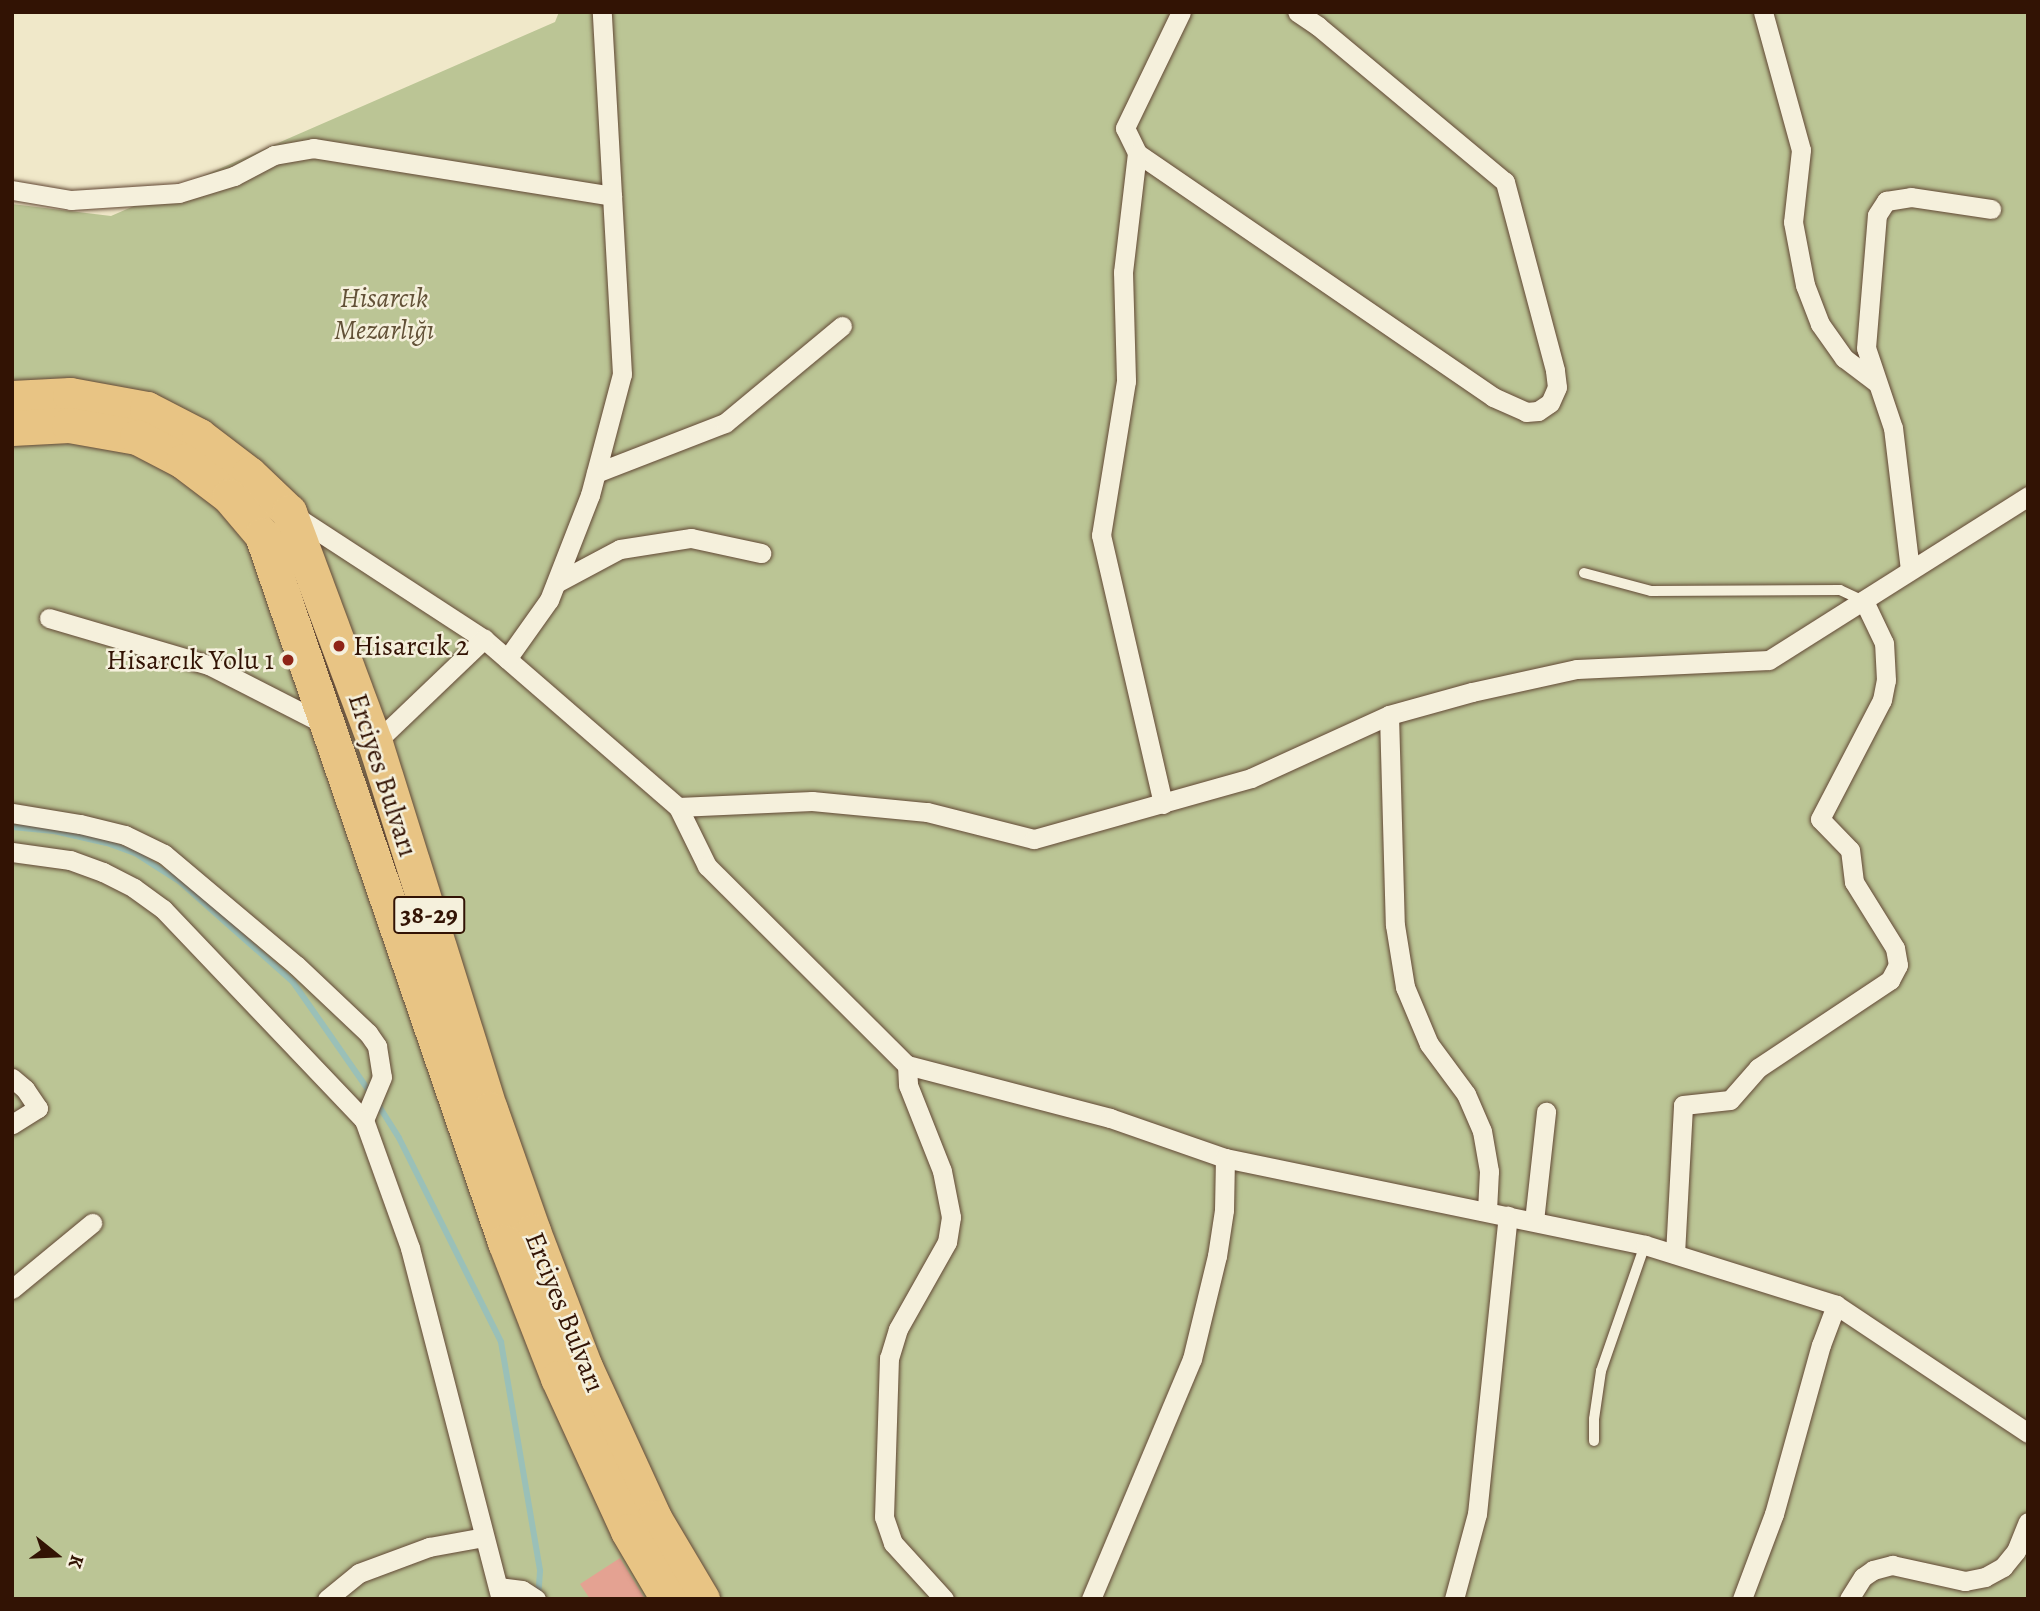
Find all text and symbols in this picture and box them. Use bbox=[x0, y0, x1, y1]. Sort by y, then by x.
park label: Hisarcık Mezarlığı bbox=[334, 281, 434, 347]
place label: Hisarcık 2 bbox=[353, 629, 469, 663]
marker: Hisarcık 2 bbox=[331, 638, 347, 654]
place label: Hisarcık Yolu 1 bbox=[106, 643, 274, 677]
marker: Hisarcık Yolu 1 bbox=[280, 652, 296, 668]
street label: Erciyes Bulvarı bbox=[341, 689, 425, 861]
road number: 38-29 bbox=[392, 893, 466, 938]
street label: Erciyes Bulvarı bbox=[518, 1227, 612, 1397]
north arrow bbox=[21, 1520, 91, 1590]
text: K bbox=[62, 1552, 90, 1571]

